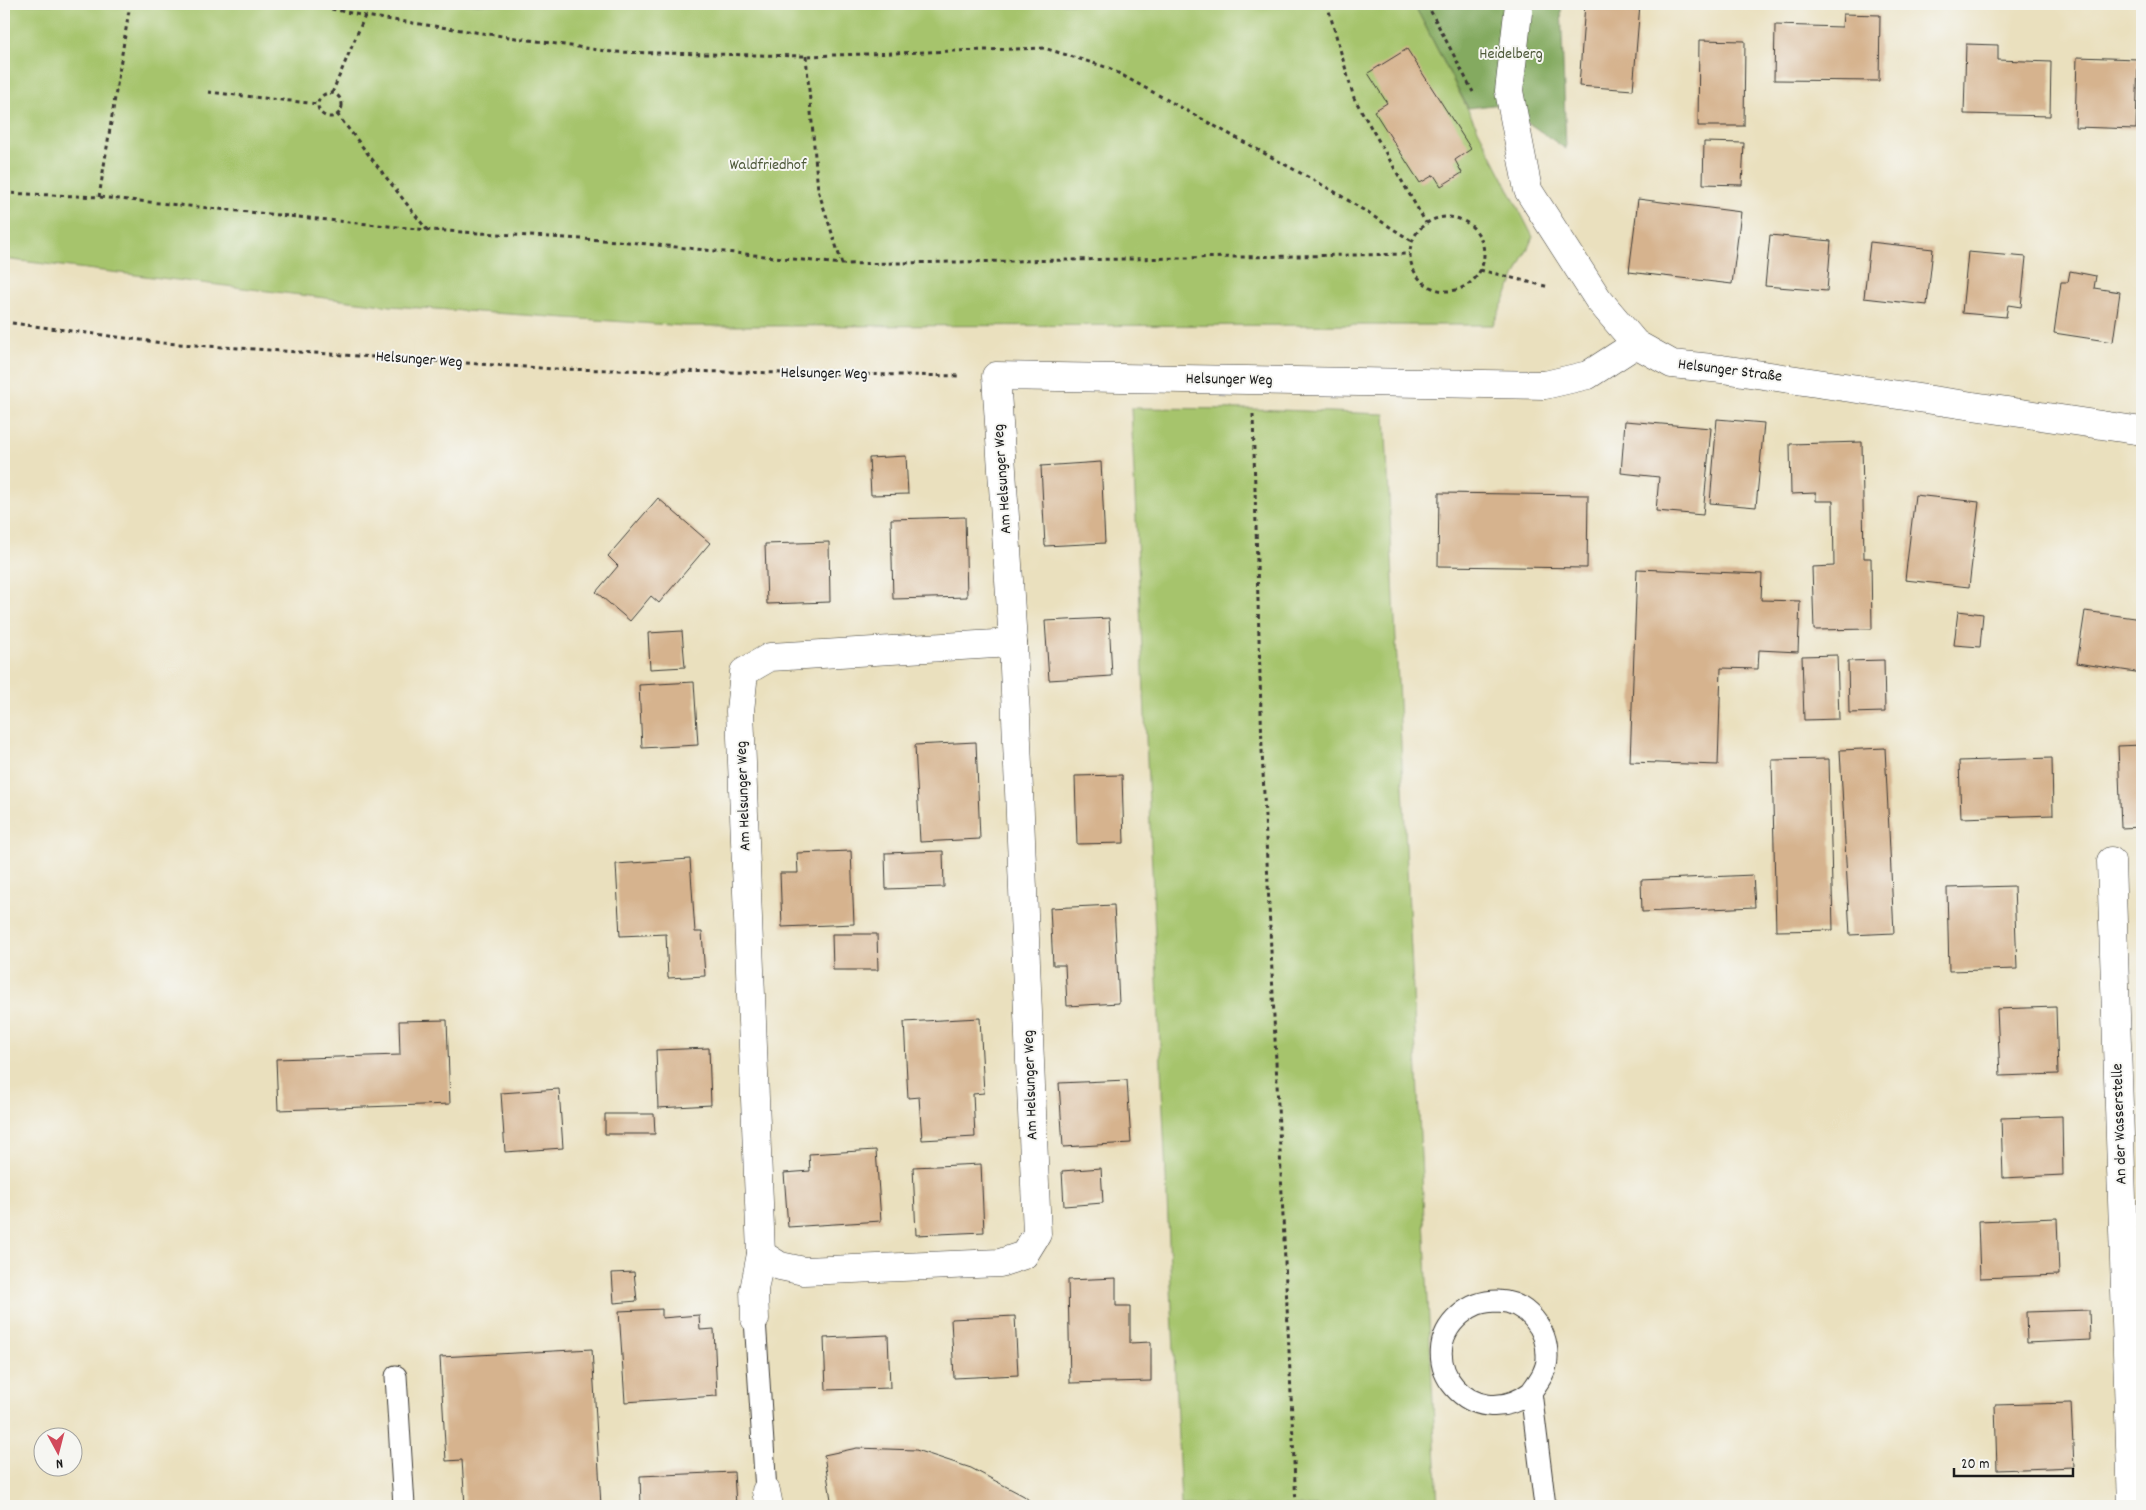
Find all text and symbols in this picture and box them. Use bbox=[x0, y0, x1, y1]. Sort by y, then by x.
park label: Heidelberg bbox=[1479, 43, 1543, 66]
park label: Waldfriedhof bbox=[729, 154, 807, 177]
street label: Helsunger Weg bbox=[375, 345, 463, 375]
street label: Helsunger Straße bbox=[1677, 353, 1783, 389]
street label: Helsunger Weg bbox=[780, 362, 868, 386]
street label: Helsunger Weg bbox=[1185, 368, 1273, 392]
street label: Am Helsunger Weg bbox=[988, 423, 1018, 535]
street label: Am Helsunger Weg bbox=[731, 740, 757, 852]
street label: Am Helsunger Weg bbox=[1018, 1029, 1044, 1141]
street label: An der Wasserstelle bbox=[2106, 1063, 2134, 1185]
north arrow bbox=[32, 1428, 82, 1478]
scale bar bbox=[1954, 1445, 2072, 1477]
text: N bbox=[55, 1453, 64, 1473]
text: 20 m bbox=[1961, 1454, 1989, 1476]

